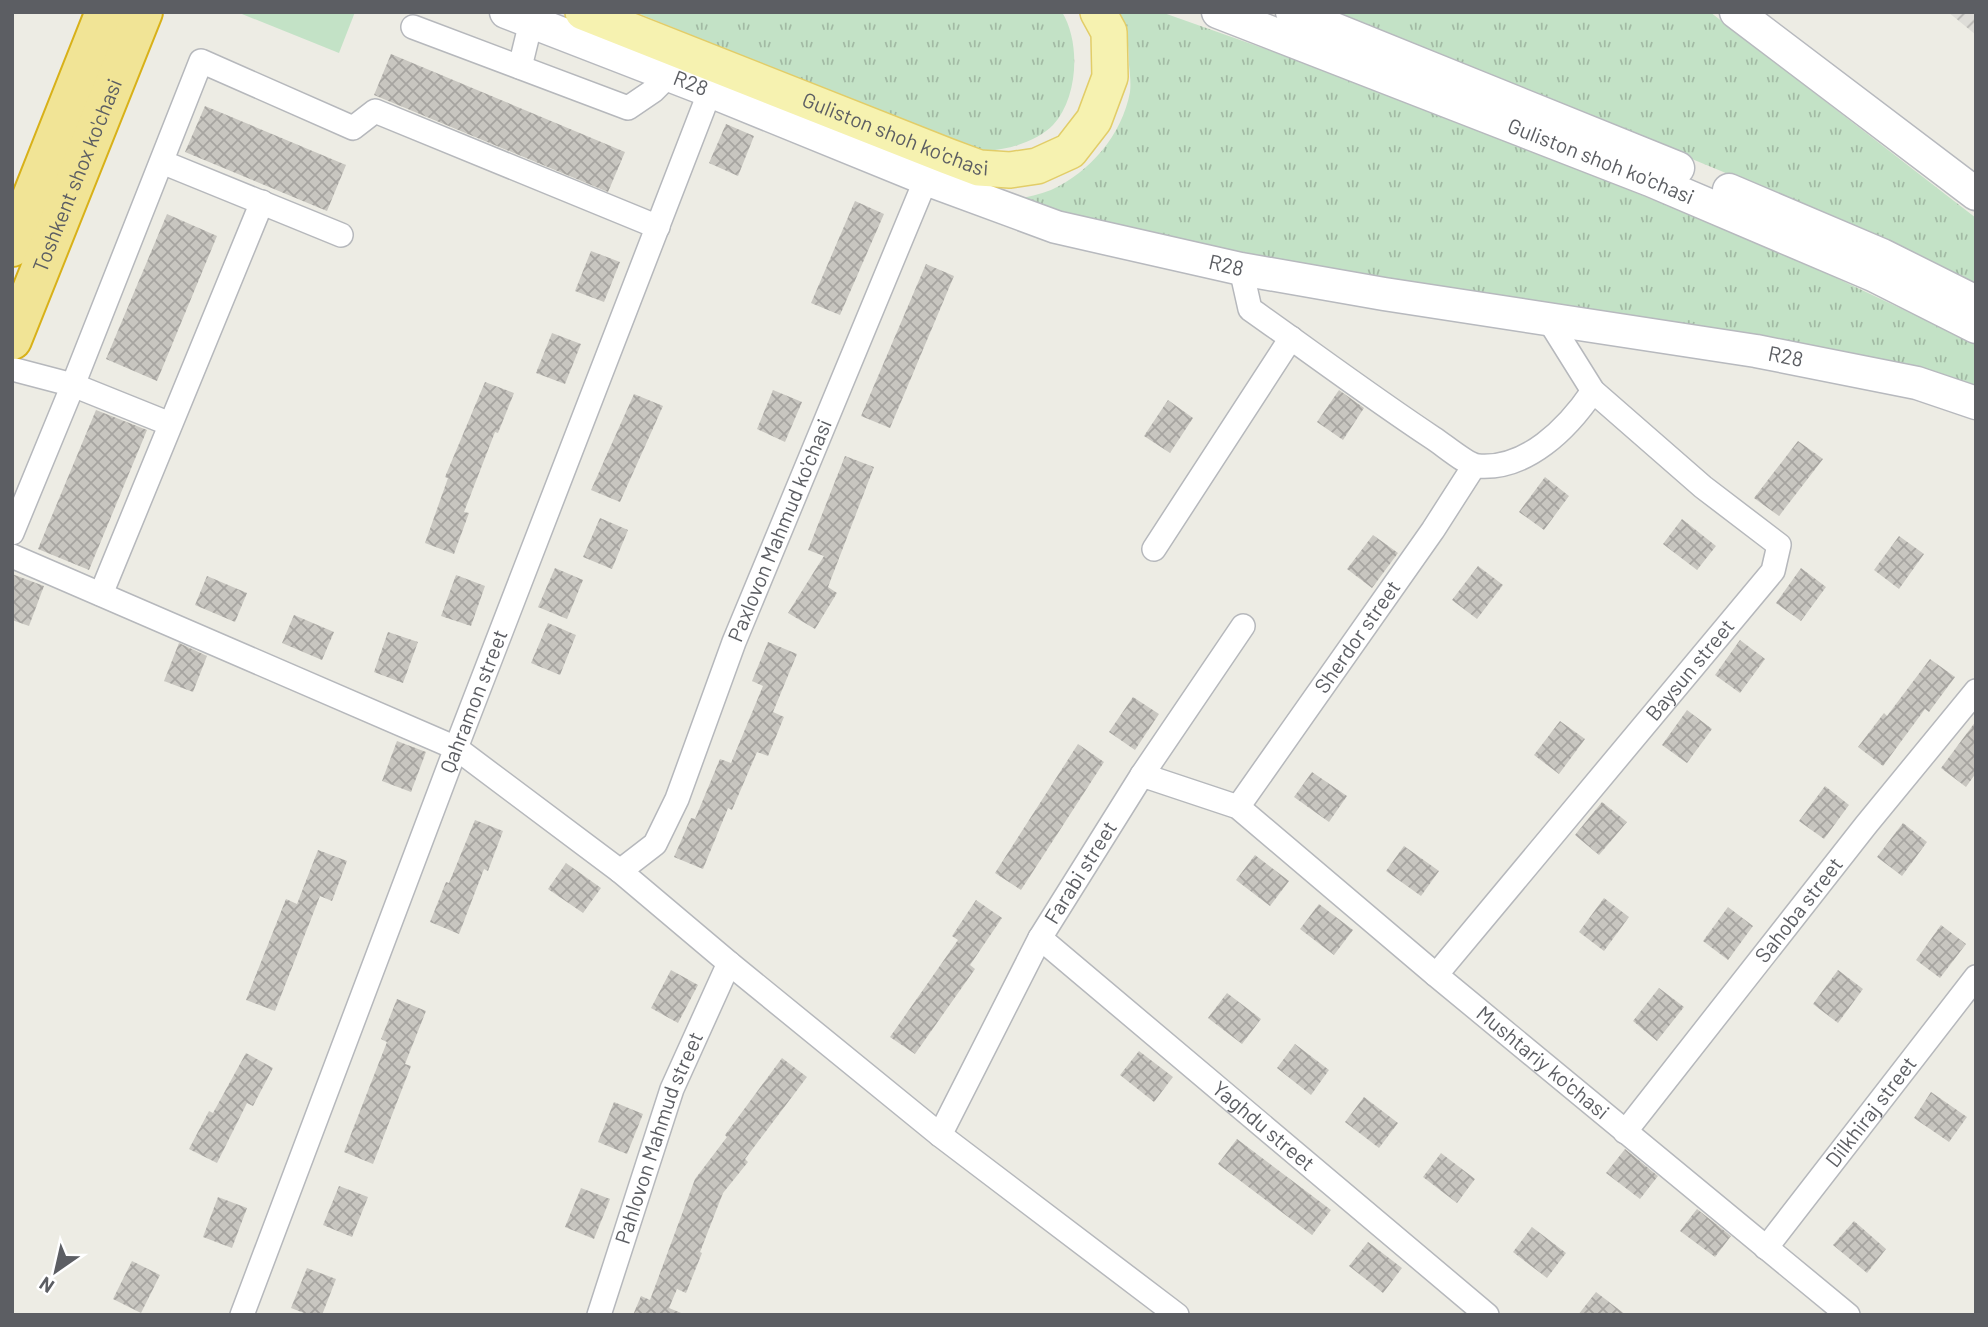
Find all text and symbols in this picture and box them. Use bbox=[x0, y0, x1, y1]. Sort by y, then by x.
street label: R28 bbox=[670, 64, 712, 100]
street label: Toshkent shox ko'chasi bbox=[26, 75, 126, 275]
street label: Guliston shoh ko'chasi bbox=[799, 86, 990, 180]
street label: Guliston shoh ko'chasi bbox=[1505, 112, 1699, 208]
street label: R28 bbox=[1207, 248, 1246, 280]
street label: R28 bbox=[1766, 340, 1806, 371]
street label: Paxlovon Mahmud ko'chasi bbox=[722, 415, 836, 645]
street label: Sherdor street bbox=[1308, 575, 1405, 697]
street label: Baysun street bbox=[1640, 613, 1739, 725]
street label: Qahramon street bbox=[434, 626, 512, 776]
street label: Farabi street bbox=[1038, 816, 1121, 928]
street label: Sahoba street bbox=[1749, 852, 1847, 967]
street label: Mushtariy ko'chasi bbox=[1472, 1000, 1615, 1124]
street label: Pahlovon Mahmud street bbox=[609, 1027, 707, 1247]
street label: Dilkhiraj street bbox=[1819, 1051, 1921, 1171]
street label: Yaghdu street bbox=[1208, 1075, 1321, 1175]
north arrow bbox=[21, 1236, 91, 1306]
text: N bbox=[35, 1272, 58, 1299]

